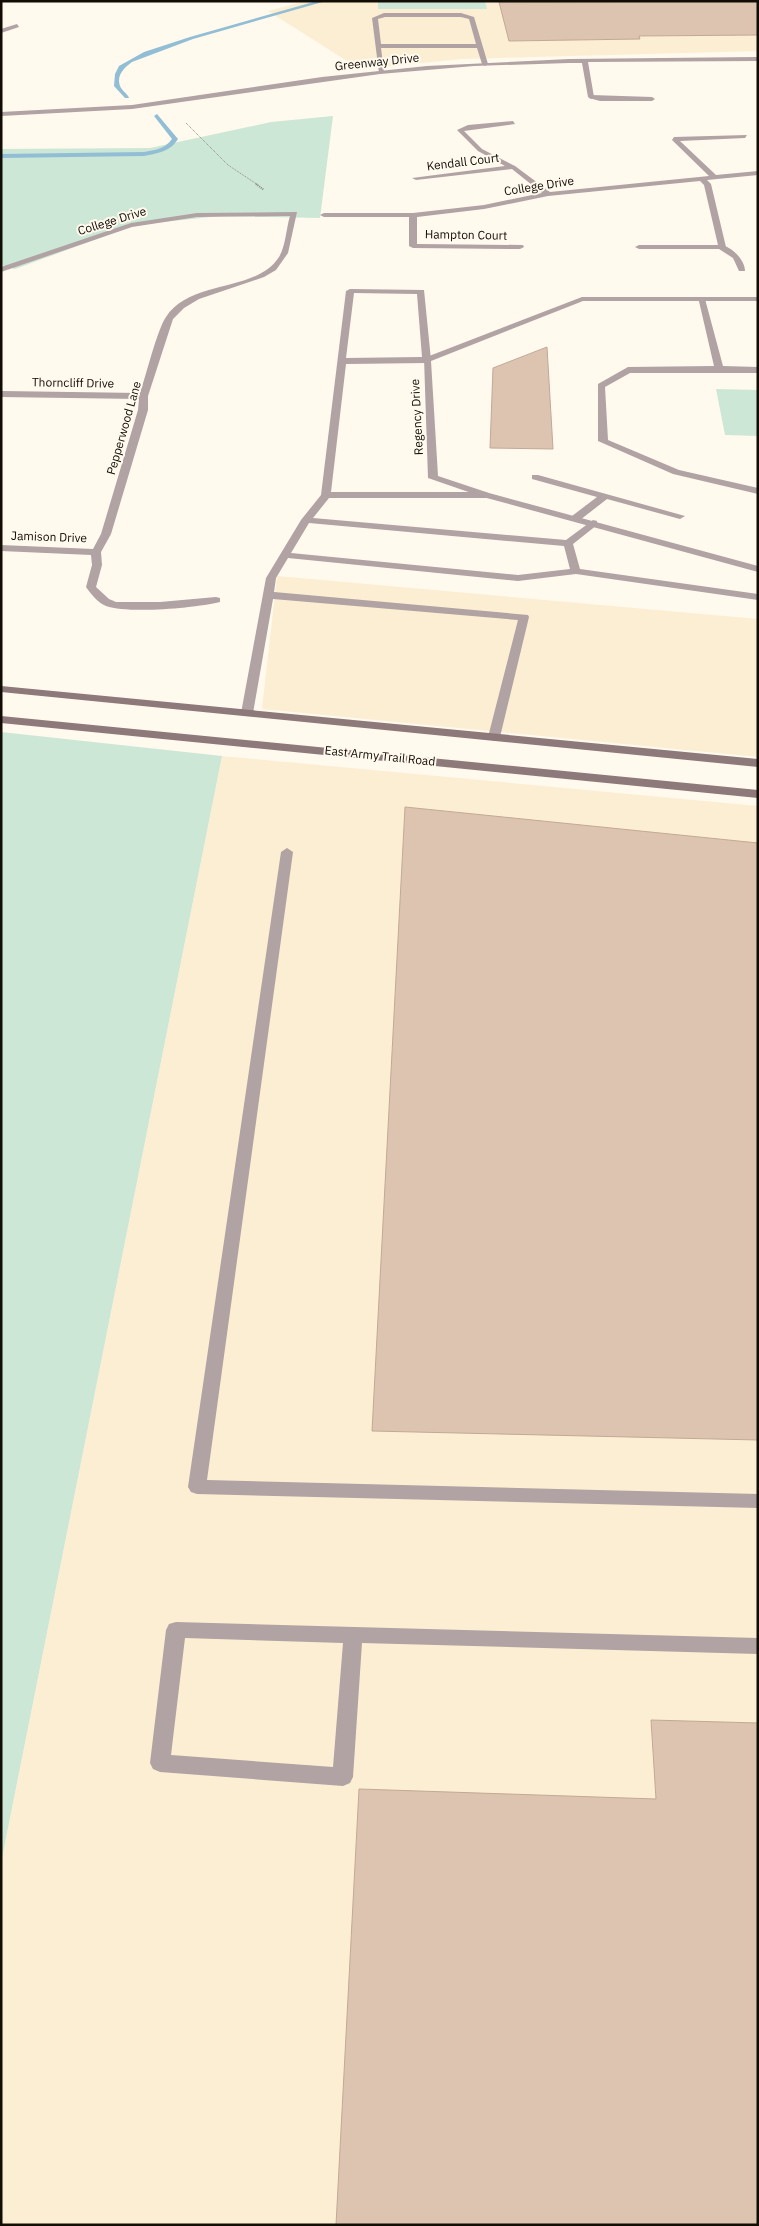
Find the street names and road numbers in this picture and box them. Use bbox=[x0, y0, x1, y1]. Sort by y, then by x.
street label: Greenway Drive bbox=[334, 50, 420, 73]
street label: Kendall Court bbox=[426, 150, 500, 173]
street label: College Drive bbox=[503, 172, 575, 198]
street label: College Drive bbox=[76, 203, 148, 238]
street label: Hampton Court bbox=[425, 226, 507, 243]
street label: Thorncliff Drive bbox=[32, 374, 115, 391]
street label: Regency Drive bbox=[407, 378, 426, 456]
street label: Pepperwood Lane bbox=[103, 379, 144, 476]
street label: Jamison Drive bbox=[11, 528, 88, 545]
street label: East Army Trail Road bbox=[324, 742, 436, 769]

